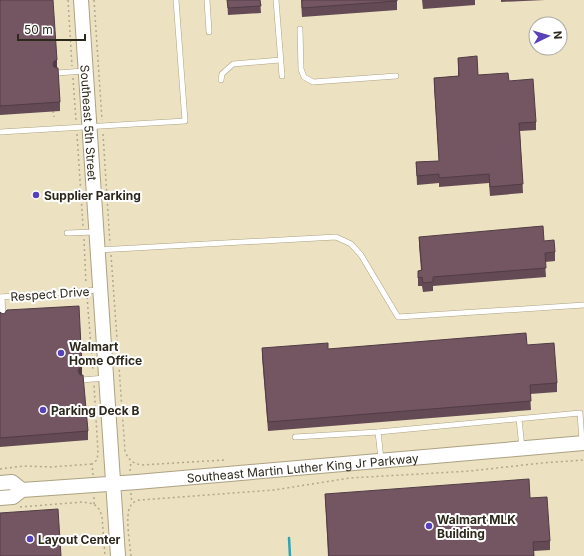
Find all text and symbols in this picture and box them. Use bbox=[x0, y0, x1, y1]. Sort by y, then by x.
scale bar bbox=[18, 16, 85, 42]
north arrow bbox=[528, 16, 568, 56]
text: 50 m bbox=[24, 22, 53, 37]
text: N bbox=[551, 30, 565, 40]
street label: Southeast 5th Street bbox=[78, 64, 101, 181]
place label: Supplier Parking bbox=[44, 188, 141, 203]
marker: Supplier Parking bbox=[31, 190, 41, 200]
street label: Respect Drive bbox=[10, 284, 90, 304]
place label: Walmart Home Office bbox=[69, 339, 142, 368]
marker: Walmart Home Office bbox=[56, 348, 66, 358]
place label: Parking Deck B bbox=[51, 403, 139, 418]
marker: Parking Deck B bbox=[38, 405, 48, 415]
street label: Southeast Martin Luther King Jr Parkway bbox=[186, 450, 419, 485]
place label: Walmart MLK Building bbox=[437, 512, 516, 541]
marker: Walmart MLK Building bbox=[424, 521, 434, 531]
place label: Layout Center bbox=[38, 532, 121, 547]
marker: Layout Center bbox=[25, 534, 35, 544]

